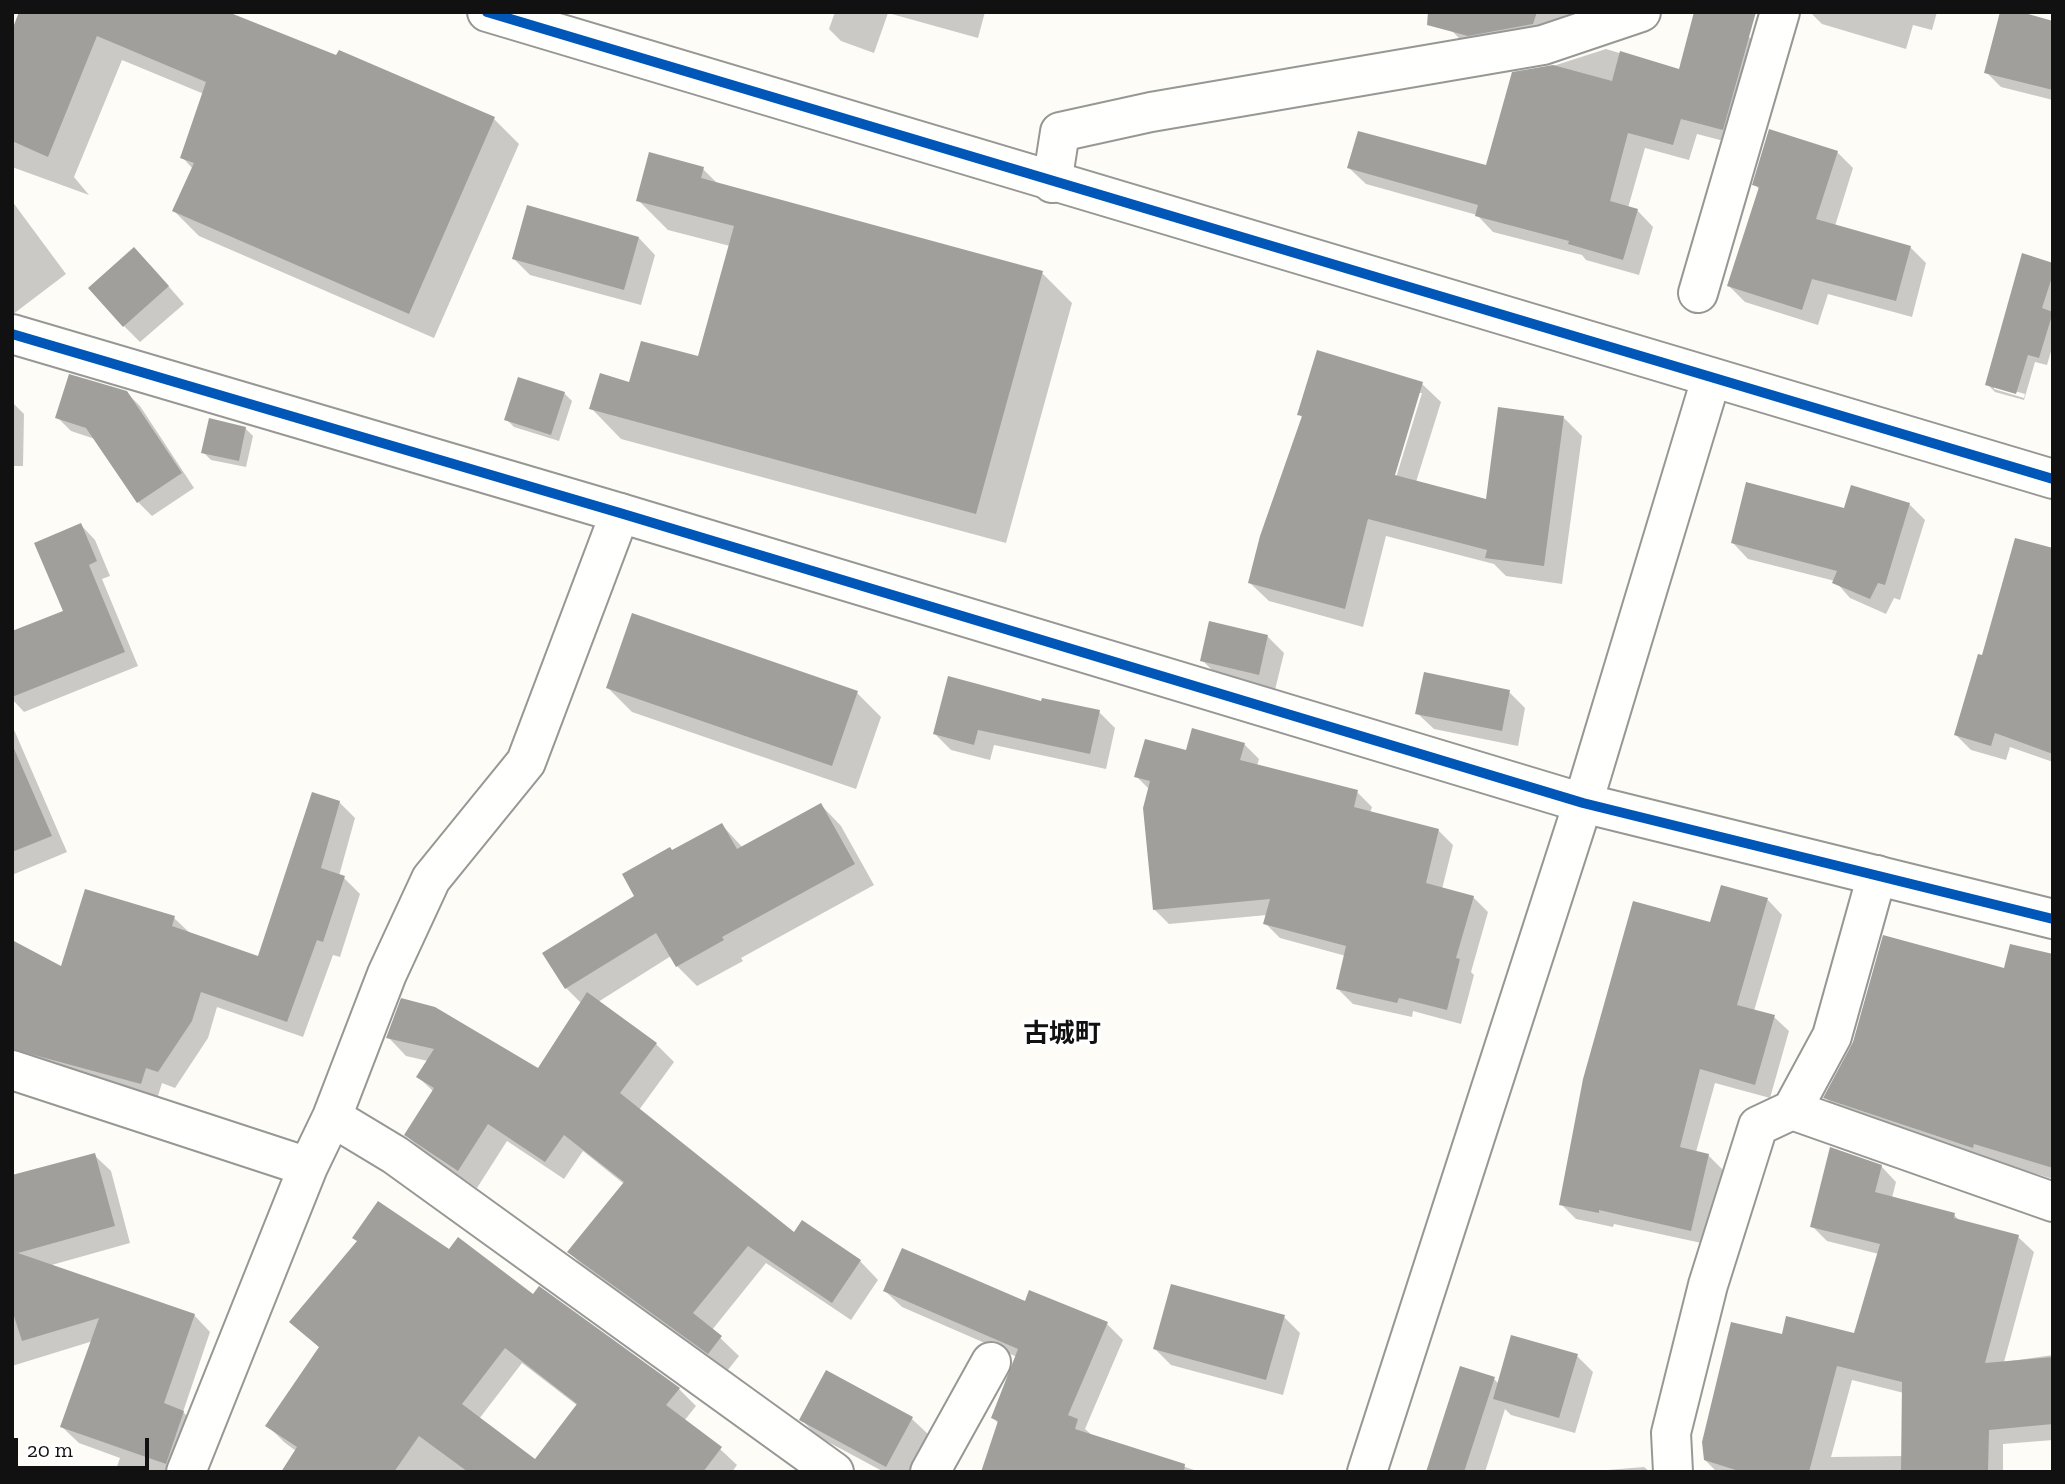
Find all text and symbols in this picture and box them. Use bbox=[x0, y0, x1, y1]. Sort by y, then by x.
district label: 古城町 bbox=[1023, 1019, 1101, 1051]
scale bar bbox=[18, 1424, 152, 1468]
text: 20 m bbox=[27, 1437, 73, 1462]

